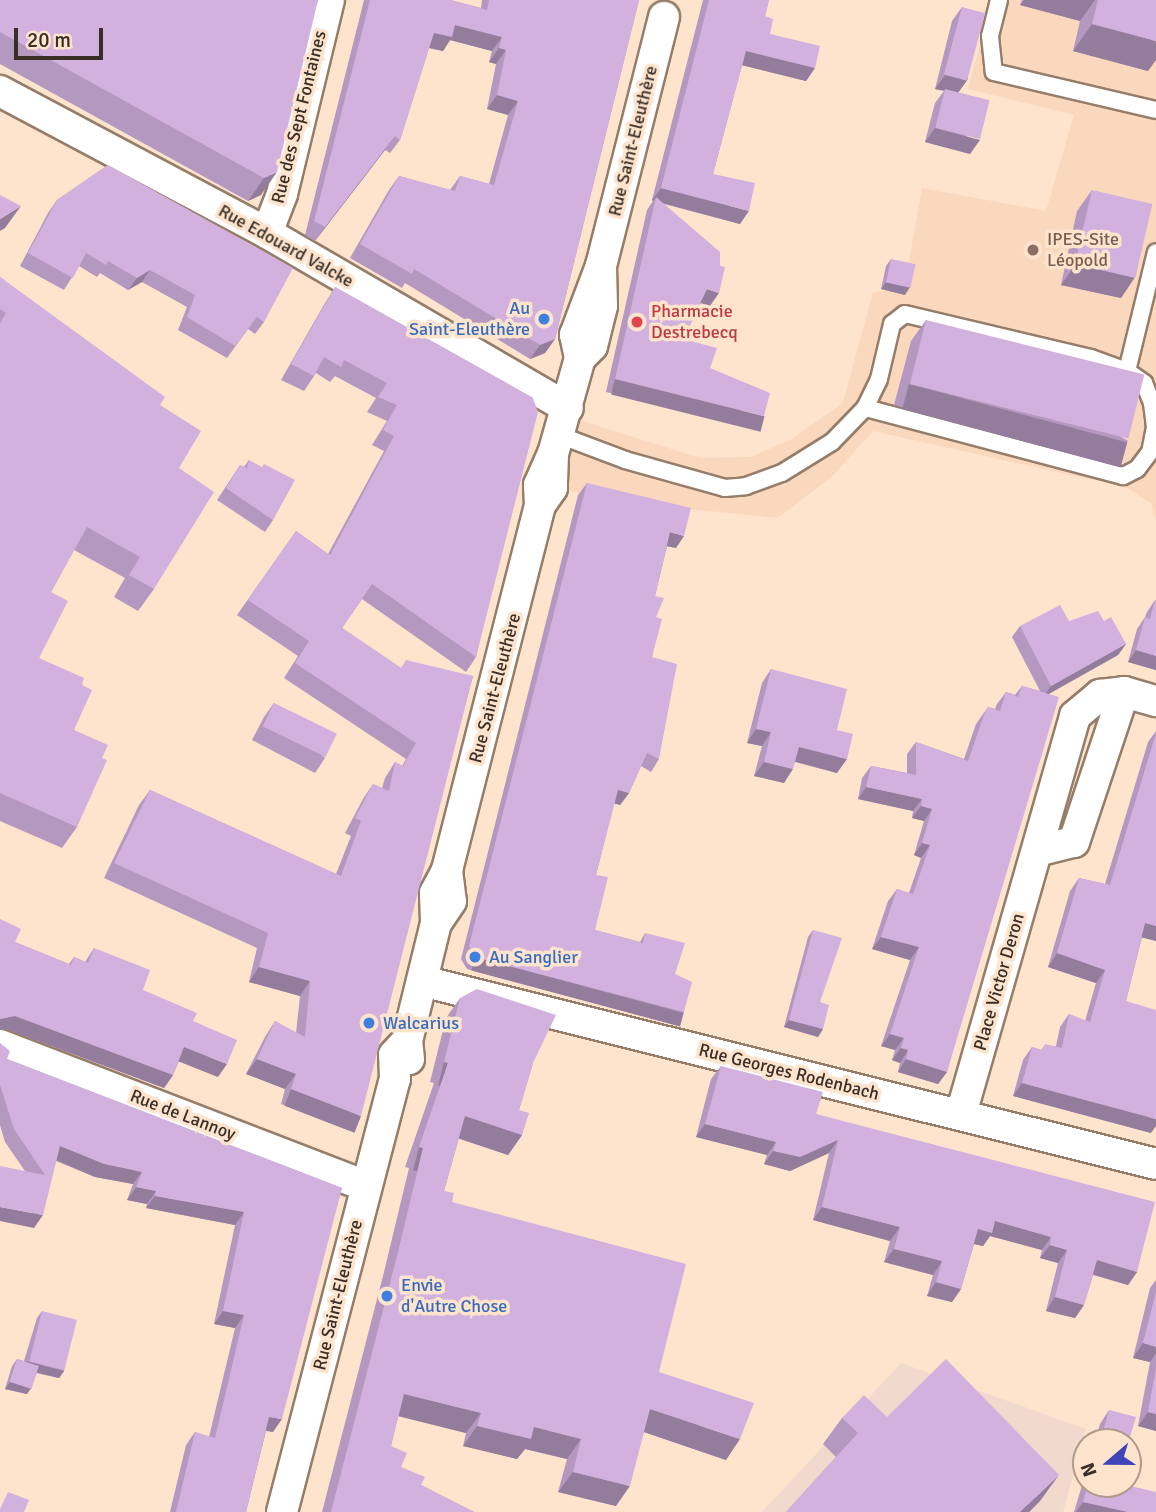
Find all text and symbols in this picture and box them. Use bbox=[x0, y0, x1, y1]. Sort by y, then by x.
scale bar bbox=[18, 14, 107, 58]
text: 20 m bbox=[27, 27, 71, 53]
street label: Rue des Sept Fontaines bbox=[267, 28, 331, 206]
street label: Rue Saint-Eleuthère bbox=[604, 64, 662, 218]
street label: Rue Edouard Valcke bbox=[215, 200, 357, 292]
place label: IPES-Site Léopold bbox=[1047, 229, 1119, 272]
marker: IPES-Site Léopold bbox=[1025, 242, 1041, 258]
place label: Au Saint-Eleuthère bbox=[409, 298, 530, 340]
place label: Pharmacie Destrebecq bbox=[651, 301, 738, 344]
marker: Au Saint-Eleuthère bbox=[536, 311, 552, 327]
marker: Pharmacie Destrebecq bbox=[629, 314, 645, 330]
street label: Rue Saint-Eleuthère bbox=[465, 611, 525, 765]
street label: Place Victor Deron bbox=[969, 911, 1029, 1053]
place label: Au Sanglier bbox=[489, 946, 578, 968]
marker: Au Sanglier bbox=[467, 949, 483, 965]
place label: Walcarius bbox=[383, 1012, 459, 1034]
marker: Walcarius bbox=[361, 1015, 377, 1031]
street label: Rue Georges Rodenbach bbox=[697, 1039, 881, 1105]
street label: Rue de Lannoy bbox=[127, 1085, 239, 1145]
street label: Rue Saint-Eleuthère bbox=[309, 1218, 367, 1372]
place label: Envie d'Autre Chose bbox=[401, 1275, 507, 1318]
marker: Envie d'Autre Chose bbox=[379, 1288, 395, 1304]
north arrow bbox=[1072, 1428, 1142, 1498]
text: N bbox=[1076, 1459, 1103, 1480]

